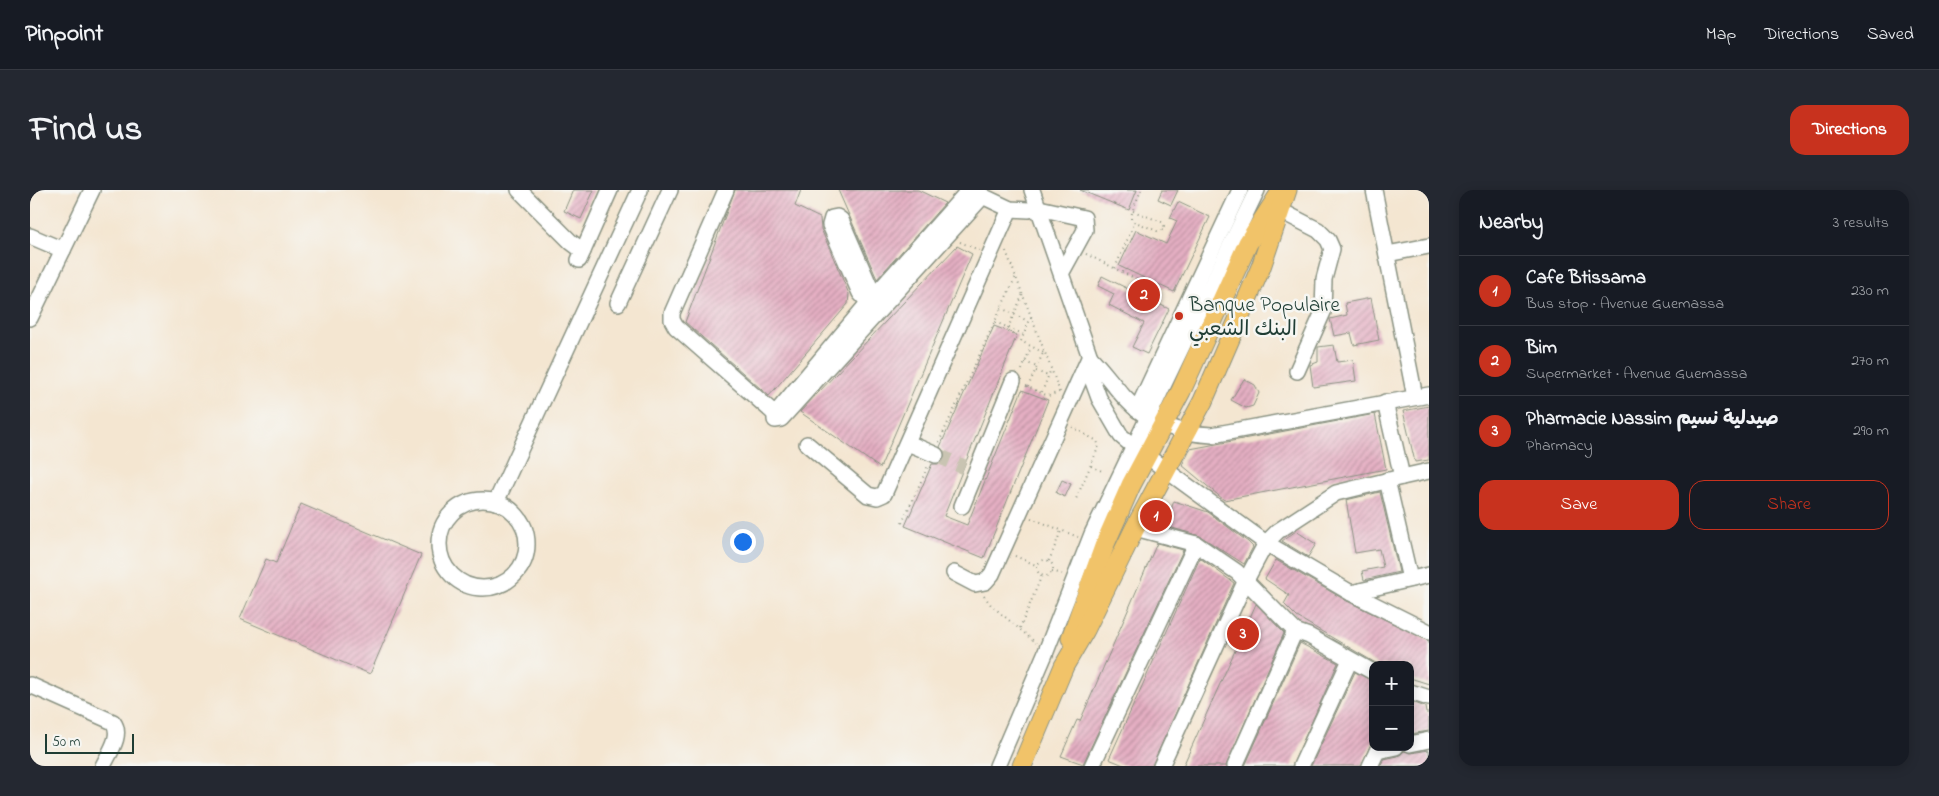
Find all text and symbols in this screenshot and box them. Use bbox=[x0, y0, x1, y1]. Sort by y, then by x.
text: Pinpoint bbox=[25, 17, 103, 52]
text: Map bbox=[1706, 22, 1736, 48]
text: Directions bbox=[1764, 22, 1839, 48]
text: Saved bbox=[1867, 22, 1914, 48]
text: Find us bbox=[30, 105, 142, 156]
button: Directions bbox=[1790, 105, 1909, 155]
text: Nearby bbox=[1479, 208, 1543, 238]
text: 3 results bbox=[1833, 211, 1889, 235]
text: Cafe Btissama bbox=[1526, 265, 1646, 292]
pin: 2 bbox=[1128, 276, 1160, 314]
text: 1 bbox=[1492, 279, 1498, 303]
text: 230 m bbox=[1851, 279, 1889, 303]
place label: Banque Populaire البنك الشعبي bbox=[1188, 291, 1341, 347]
text: Bus stop · Avenue Guemassa bbox=[1526, 292, 1724, 316]
marker: Banque Populaire البنك الشعبي bbox=[1173, 310, 1185, 322]
text: Bim bbox=[1526, 335, 1557, 362]
text: 2 bbox=[1491, 349, 1499, 373]
text: 270 m bbox=[1851, 349, 1889, 373]
text: Supermarket · Avenue Guemassa bbox=[1526, 362, 1747, 386]
text: Pharmacie Nassim صيدلية نسيم bbox=[1526, 406, 1779, 433]
text: 3 bbox=[1492, 419, 1498, 443]
text: 290 m bbox=[1853, 419, 1889, 443]
text: Pharmacy bbox=[1526, 434, 1593, 458]
button: Save bbox=[1479, 480, 1679, 530]
button: Share bbox=[1689, 480, 1889, 530]
pin: 1 bbox=[1140, 497, 1172, 535]
your location bbox=[730, 529, 756, 555]
pin: 3 bbox=[1227, 615, 1259, 653]
map controls bbox=[1369, 661, 1414, 751]
button: + bbox=[1369, 661, 1414, 706]
button: − bbox=[1369, 706, 1414, 751]
scale bar bbox=[45, 731, 134, 754]
text: 50 m bbox=[52, 732, 80, 753]

